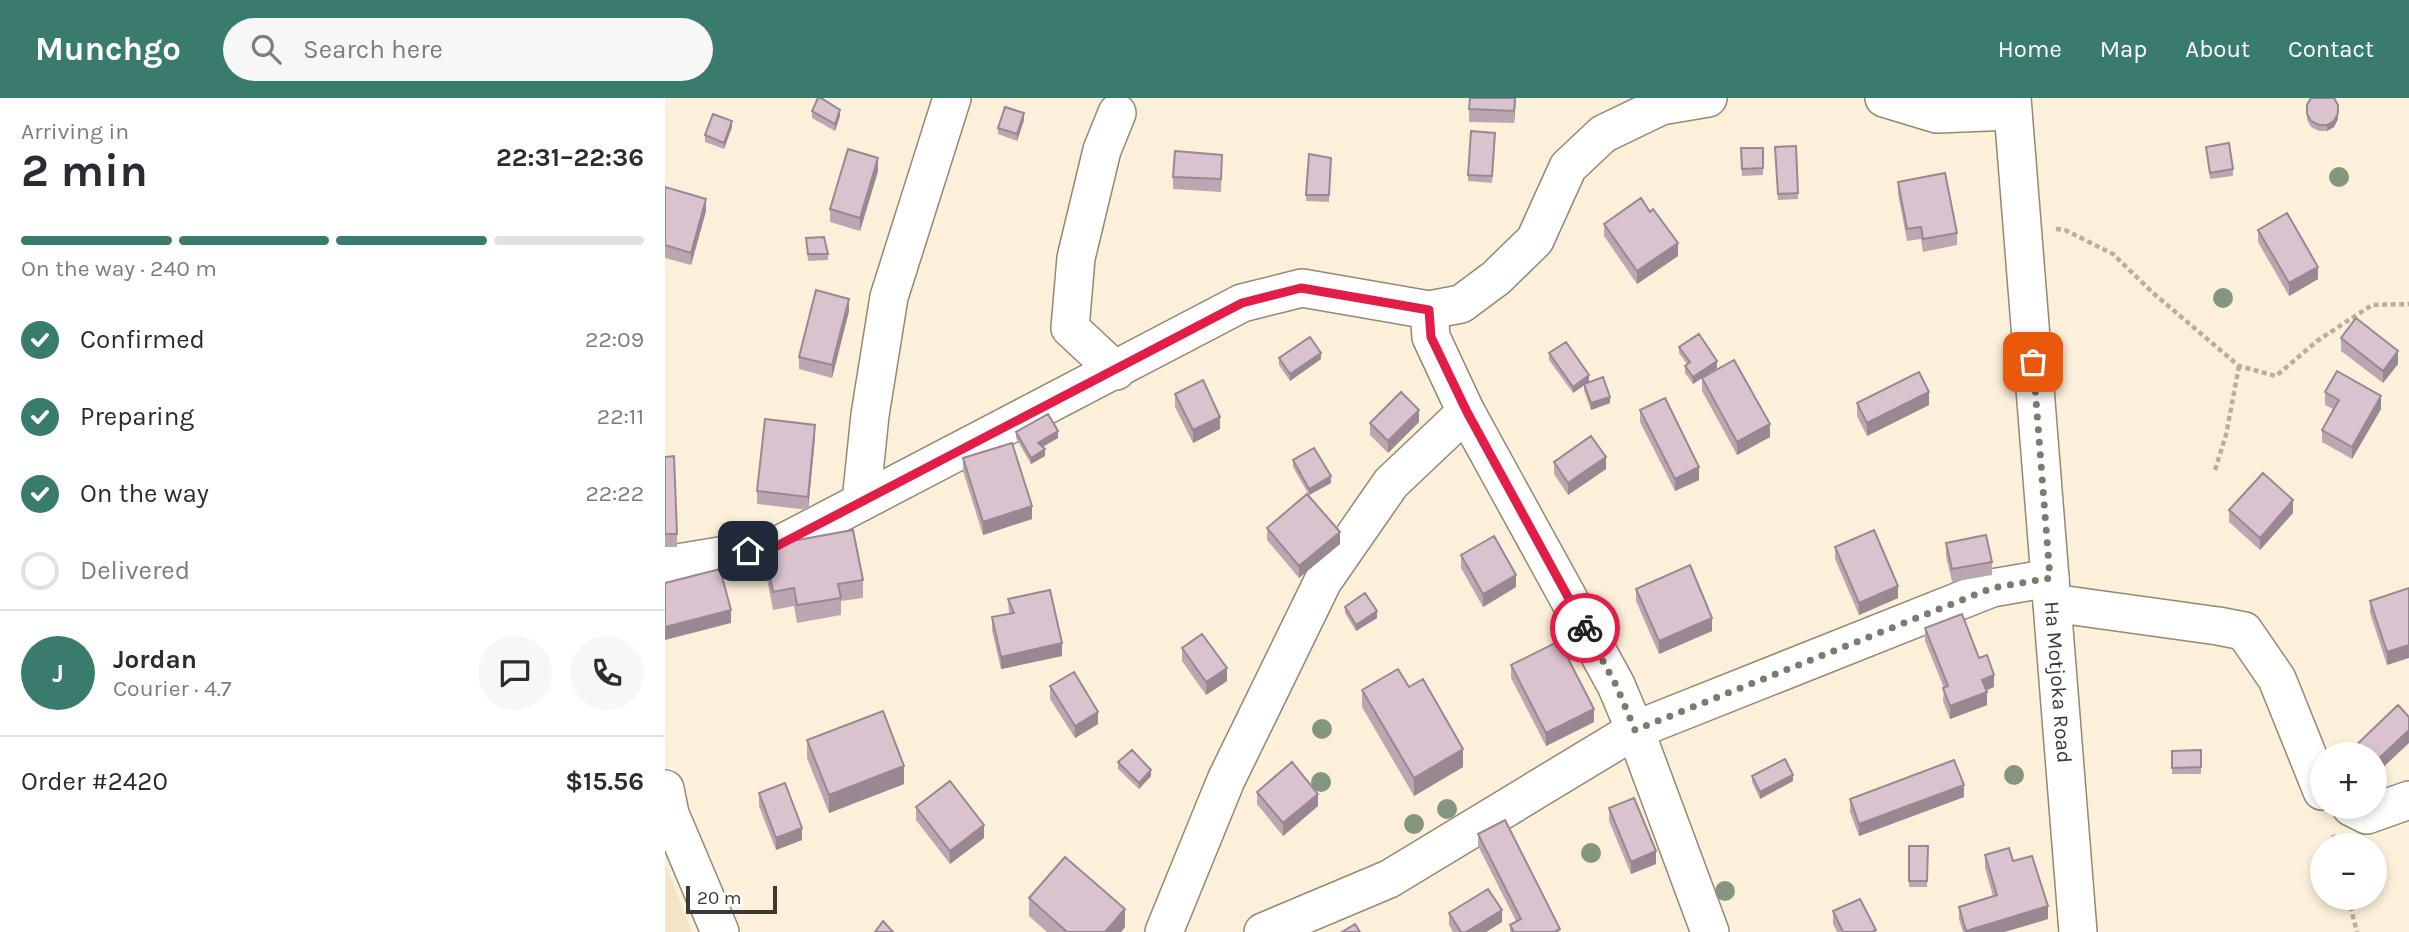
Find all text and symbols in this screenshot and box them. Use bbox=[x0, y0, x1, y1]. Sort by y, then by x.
search box bbox=[223, 18, 713, 81]
text: Munchgo bbox=[35, 30, 181, 68]
icon: search bbox=[247, 30, 285, 68]
text: Search here bbox=[303, 34, 443, 65]
text: Home bbox=[1998, 35, 2062, 63]
text: Map bbox=[2100, 35, 2147, 63]
text: About bbox=[2185, 35, 2250, 63]
text: Contact bbox=[2288, 35, 2374, 63]
text: Arriving in bbox=[21, 118, 129, 145]
text: 22:31–22:36 bbox=[496, 142, 644, 173]
text: 2 min bbox=[21, 144, 148, 198]
text: On the way · 240 m bbox=[21, 255, 217, 282]
icon: check bbox=[21, 321, 59, 359]
text: Confirmed bbox=[80, 324, 205, 355]
text: 22:09 bbox=[585, 326, 644, 353]
pin bbox=[2003, 332, 2063, 392]
icon: bag bbox=[2014, 343, 2052, 381]
icon: check bbox=[21, 398, 59, 436]
text: Preparing bbox=[80, 401, 194, 432]
text: 22:11 bbox=[597, 403, 644, 430]
icon: check bbox=[21, 475, 59, 513]
text: On the way bbox=[80, 478, 209, 509]
text: 22:22 bbox=[585, 480, 644, 507]
pin bbox=[718, 521, 778, 581]
icon: home bbox=[729, 532, 767, 570]
text: Delivered bbox=[80, 555, 190, 586]
courier bbox=[1550, 593, 1620, 663]
street label: Ha Motjoka Road bbox=[2040, 600, 2077, 764]
icon: bike bbox=[1566, 609, 1604, 647]
button: chat bbox=[478, 636, 552, 710]
button: phone bbox=[570, 636, 644, 710]
text: Jordan bbox=[113, 644, 197, 675]
text: J bbox=[52, 658, 64, 689]
text: Courier · 4.7 bbox=[113, 675, 232, 702]
map controls bbox=[2310, 742, 2387, 910]
button: + bbox=[2310, 742, 2387, 819]
text: Order #2420 bbox=[21, 766, 168, 797]
text: $15.56 bbox=[565, 766, 644, 797]
button: − bbox=[2310, 833, 2387, 910]
scale bar bbox=[686, 883, 777, 915]
text: 20 m bbox=[697, 887, 742, 909]

